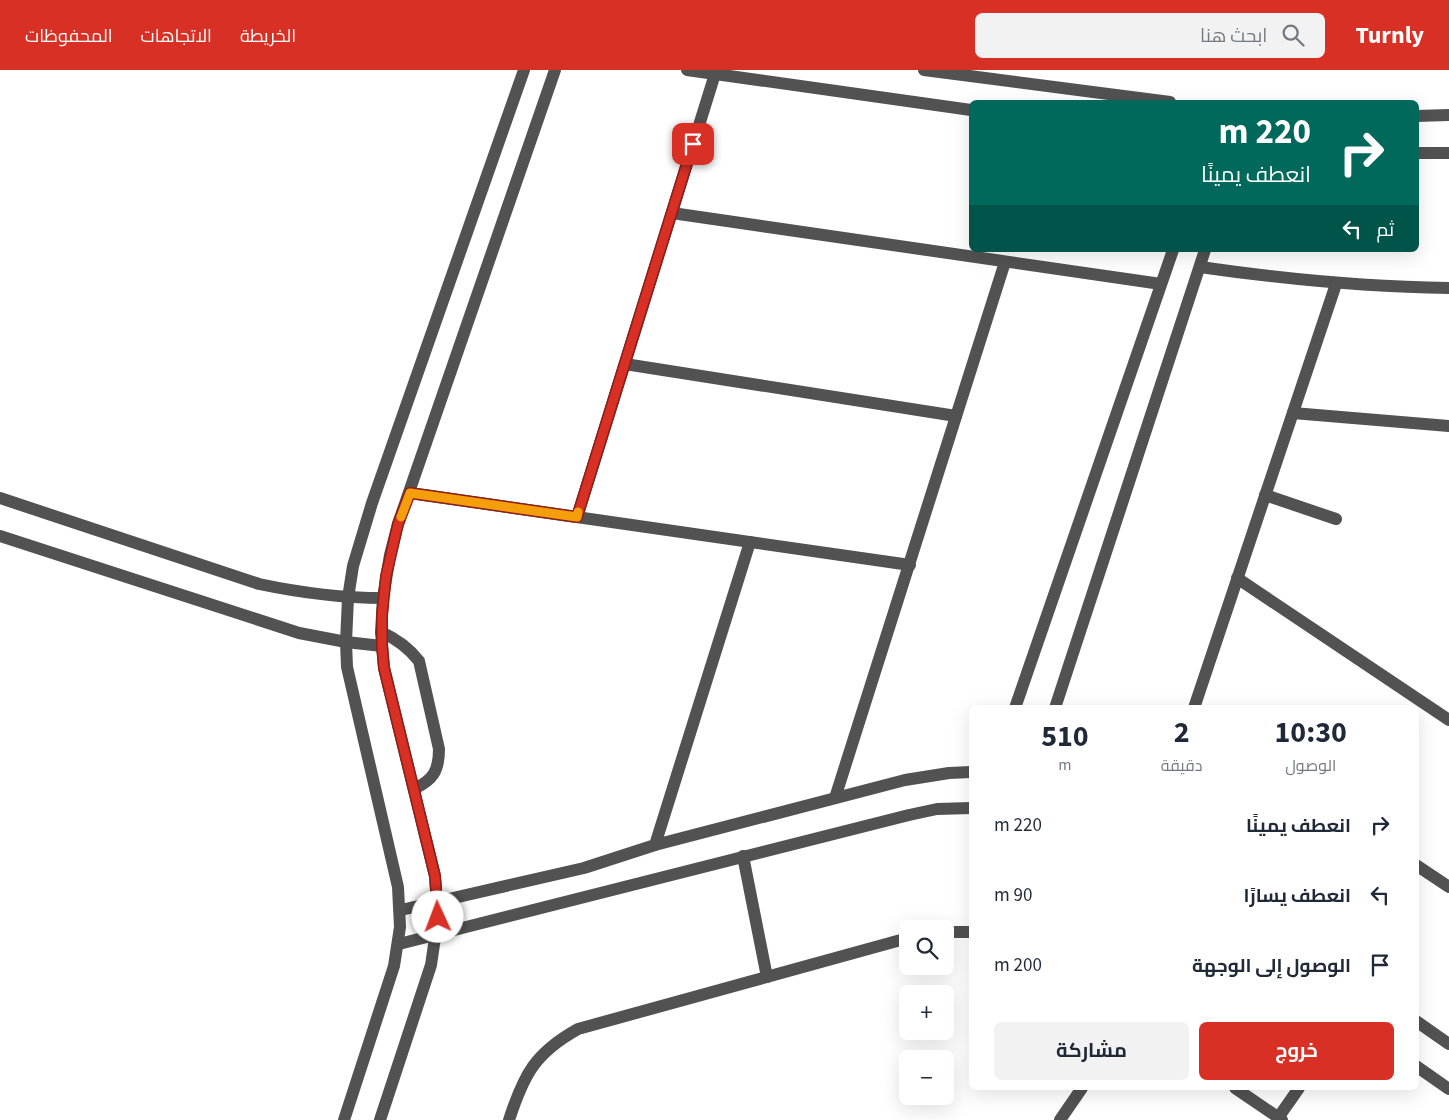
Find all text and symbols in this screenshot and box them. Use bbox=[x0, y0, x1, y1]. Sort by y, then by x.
search box bbox=[975, 13, 1325, 58]
text: Turnly bbox=[1355, 18, 1424, 53]
icon: search bbox=[1279, 21, 1307, 49]
text: ابحث هنا bbox=[1200, 23, 1267, 50]
text: المحفوظات bbox=[25, 24, 113, 49]
text: الاتجاهات bbox=[141, 24, 212, 49]
text: الخريطة bbox=[240, 24, 296, 49]
text: 220 m bbox=[1219, 107, 1311, 157]
icon: right bbox=[1329, 120, 1394, 185]
pin bbox=[672, 123, 714, 165]
icon: arrive bbox=[679, 130, 707, 158]
text: انعطف يمينًا bbox=[1201, 159, 1311, 191]
icon: left bbox=[1338, 215, 1366, 243]
text: ثم bbox=[1376, 217, 1394, 244]
text: 2 bbox=[1174, 711, 1190, 754]
text: 10:30 bbox=[1275, 711, 1347, 754]
text: 510 bbox=[1041, 715, 1089, 758]
text: m bbox=[1058, 754, 1072, 776]
text: دقيقة bbox=[1161, 755, 1202, 777]
text: الوصول bbox=[1285, 755, 1336, 777]
icon: right bbox=[1366, 811, 1394, 839]
text: 220 m bbox=[994, 812, 1042, 839]
text: انعطف يمينًا bbox=[1246, 813, 1351, 840]
icon: left bbox=[1366, 881, 1394, 909]
text: 90 m bbox=[994, 882, 1032, 909]
text: انعطف يسارًا bbox=[1244, 883, 1351, 910]
position arrow bbox=[411, 890, 463, 942]
map controls bbox=[899, 920, 954, 1105]
button: search bbox=[899, 920, 954, 975]
icon: arrive bbox=[1366, 951, 1394, 979]
text: 200 m bbox=[994, 952, 1042, 979]
text: الوصول إلى الوجهة bbox=[1192, 953, 1351, 980]
button: + bbox=[899, 985, 954, 1040]
button: مشاركة bbox=[994, 1022, 1189, 1080]
button: خروج bbox=[1199, 1022, 1394, 1080]
button: − bbox=[899, 1050, 954, 1105]

